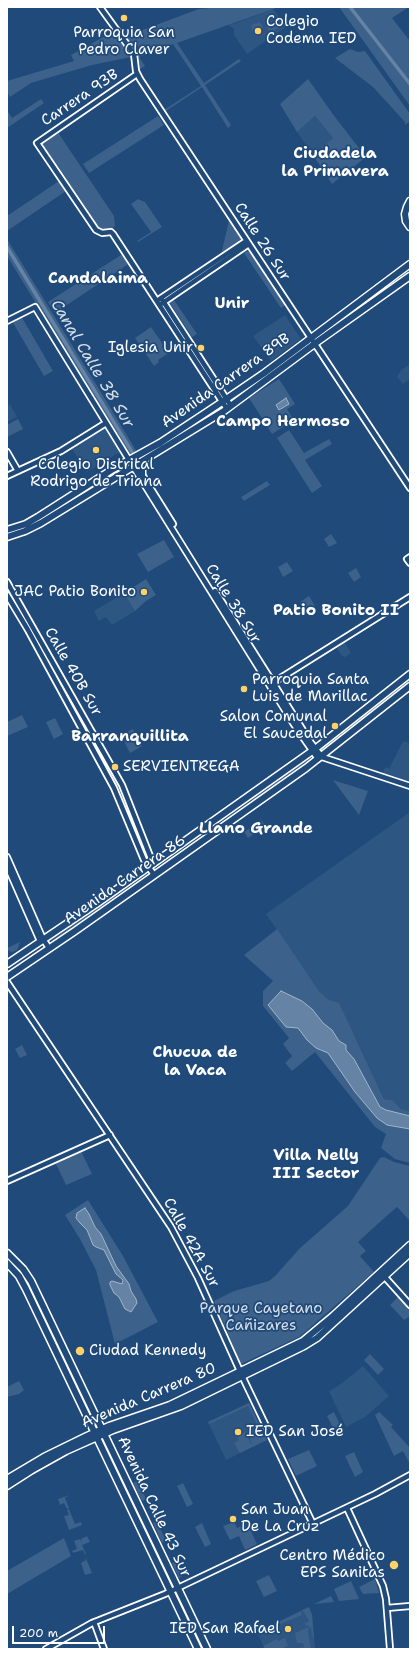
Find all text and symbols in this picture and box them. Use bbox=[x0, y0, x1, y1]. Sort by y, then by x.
marker: Parroquia San Pedro Claver bbox=[119, 13, 129, 23]
place label: Colegio Codema IED bbox=[266, 13, 356, 48]
place label: Parroquia San Pedro Claver bbox=[73, 24, 175, 59]
marker: Colegio Codema IED bbox=[253, 26, 263, 36]
street label: Carrera 93B bbox=[38, 66, 122, 130]
district label: Ciudadela la Primavera bbox=[281, 144, 389, 182]
street label: Calle 26 Sur bbox=[230, 199, 294, 285]
district label: Candalaima bbox=[48, 269, 148, 289]
district label: Unir bbox=[215, 294, 249, 314]
water label: Canal Calle 38 Sur bbox=[46, 296, 138, 432]
street label: Avenida Carrera 89B bbox=[158, 330, 294, 432]
place label: Iglesia Unir bbox=[108, 339, 193, 357]
marker: Iglesia Unir bbox=[196, 343, 206, 353]
district label: Campo Hermoso bbox=[216, 412, 350, 432]
marker: Colegio Distrital Rodrigo de Triana bbox=[91, 445, 101, 455]
place label: Colegio Distrital Rodrigo de Triana bbox=[30, 456, 162, 491]
street label: Calle 38 Sur bbox=[201, 561, 265, 647]
place label: JAC Patio Bonito bbox=[14, 583, 136, 601]
marker: JAC Patio Bonito bbox=[139, 587, 149, 597]
district label: Patio Bonito II bbox=[273, 601, 399, 621]
street label: Calle 40B Sur bbox=[40, 625, 106, 719]
place label: Parroquia Santa Luis de Marillac bbox=[252, 671, 369, 706]
marker: Parroquia Santa Luis de Marillac bbox=[239, 684, 249, 694]
place label: Salon Comunal El Saucedal bbox=[220, 708, 327, 743]
marker: Salon Comunal El Saucedal bbox=[330, 721, 340, 731]
district label: Barranquillita bbox=[71, 727, 189, 747]
place label: SERVIENTREGA bbox=[123, 758, 240, 776]
marker: SERVIENTREGA bbox=[110, 762, 120, 772]
district label: Llano Grande bbox=[199, 819, 313, 839]
street label: Avenida Carrera 86 bbox=[61, 831, 189, 929]
district label: Chucua de la Vaca bbox=[152, 1043, 238, 1081]
district label: Villa Nelly III Sector bbox=[273, 1146, 359, 1184]
street label: Calle 42A Sur bbox=[159, 1195, 223, 1291]
park label: Parque Cayetano Cañizares bbox=[200, 1300, 322, 1335]
place label: Ciudad Kennedy bbox=[89, 1342, 206, 1360]
marker: Ciudad Kennedy bbox=[74, 1345, 86, 1357]
street label: Avenida Carrera 80 bbox=[79, 1360, 219, 1432]
place label: IED San José bbox=[246, 1423, 344, 1441]
marker: IED San José bbox=[233, 1427, 243, 1437]
street label: Avenida Calle 43 Sur bbox=[113, 1434, 195, 1580]
place label: San Juan De La Cruz bbox=[241, 1501, 319, 1536]
marker: San Juan De La Cruz bbox=[228, 1514, 238, 1524]
place label: Centro Médico EPS Sanitas bbox=[279, 1547, 385, 1582]
marker: Centro Médico EPS Sanitas bbox=[388, 1559, 400, 1571]
scale bar bbox=[14, 1618, 107, 1644]
place label: IED San Rafael bbox=[170, 1620, 280, 1638]
marker: IED San Rafael bbox=[283, 1624, 293, 1634]
text: 200 m bbox=[19, 1625, 58, 1641]

